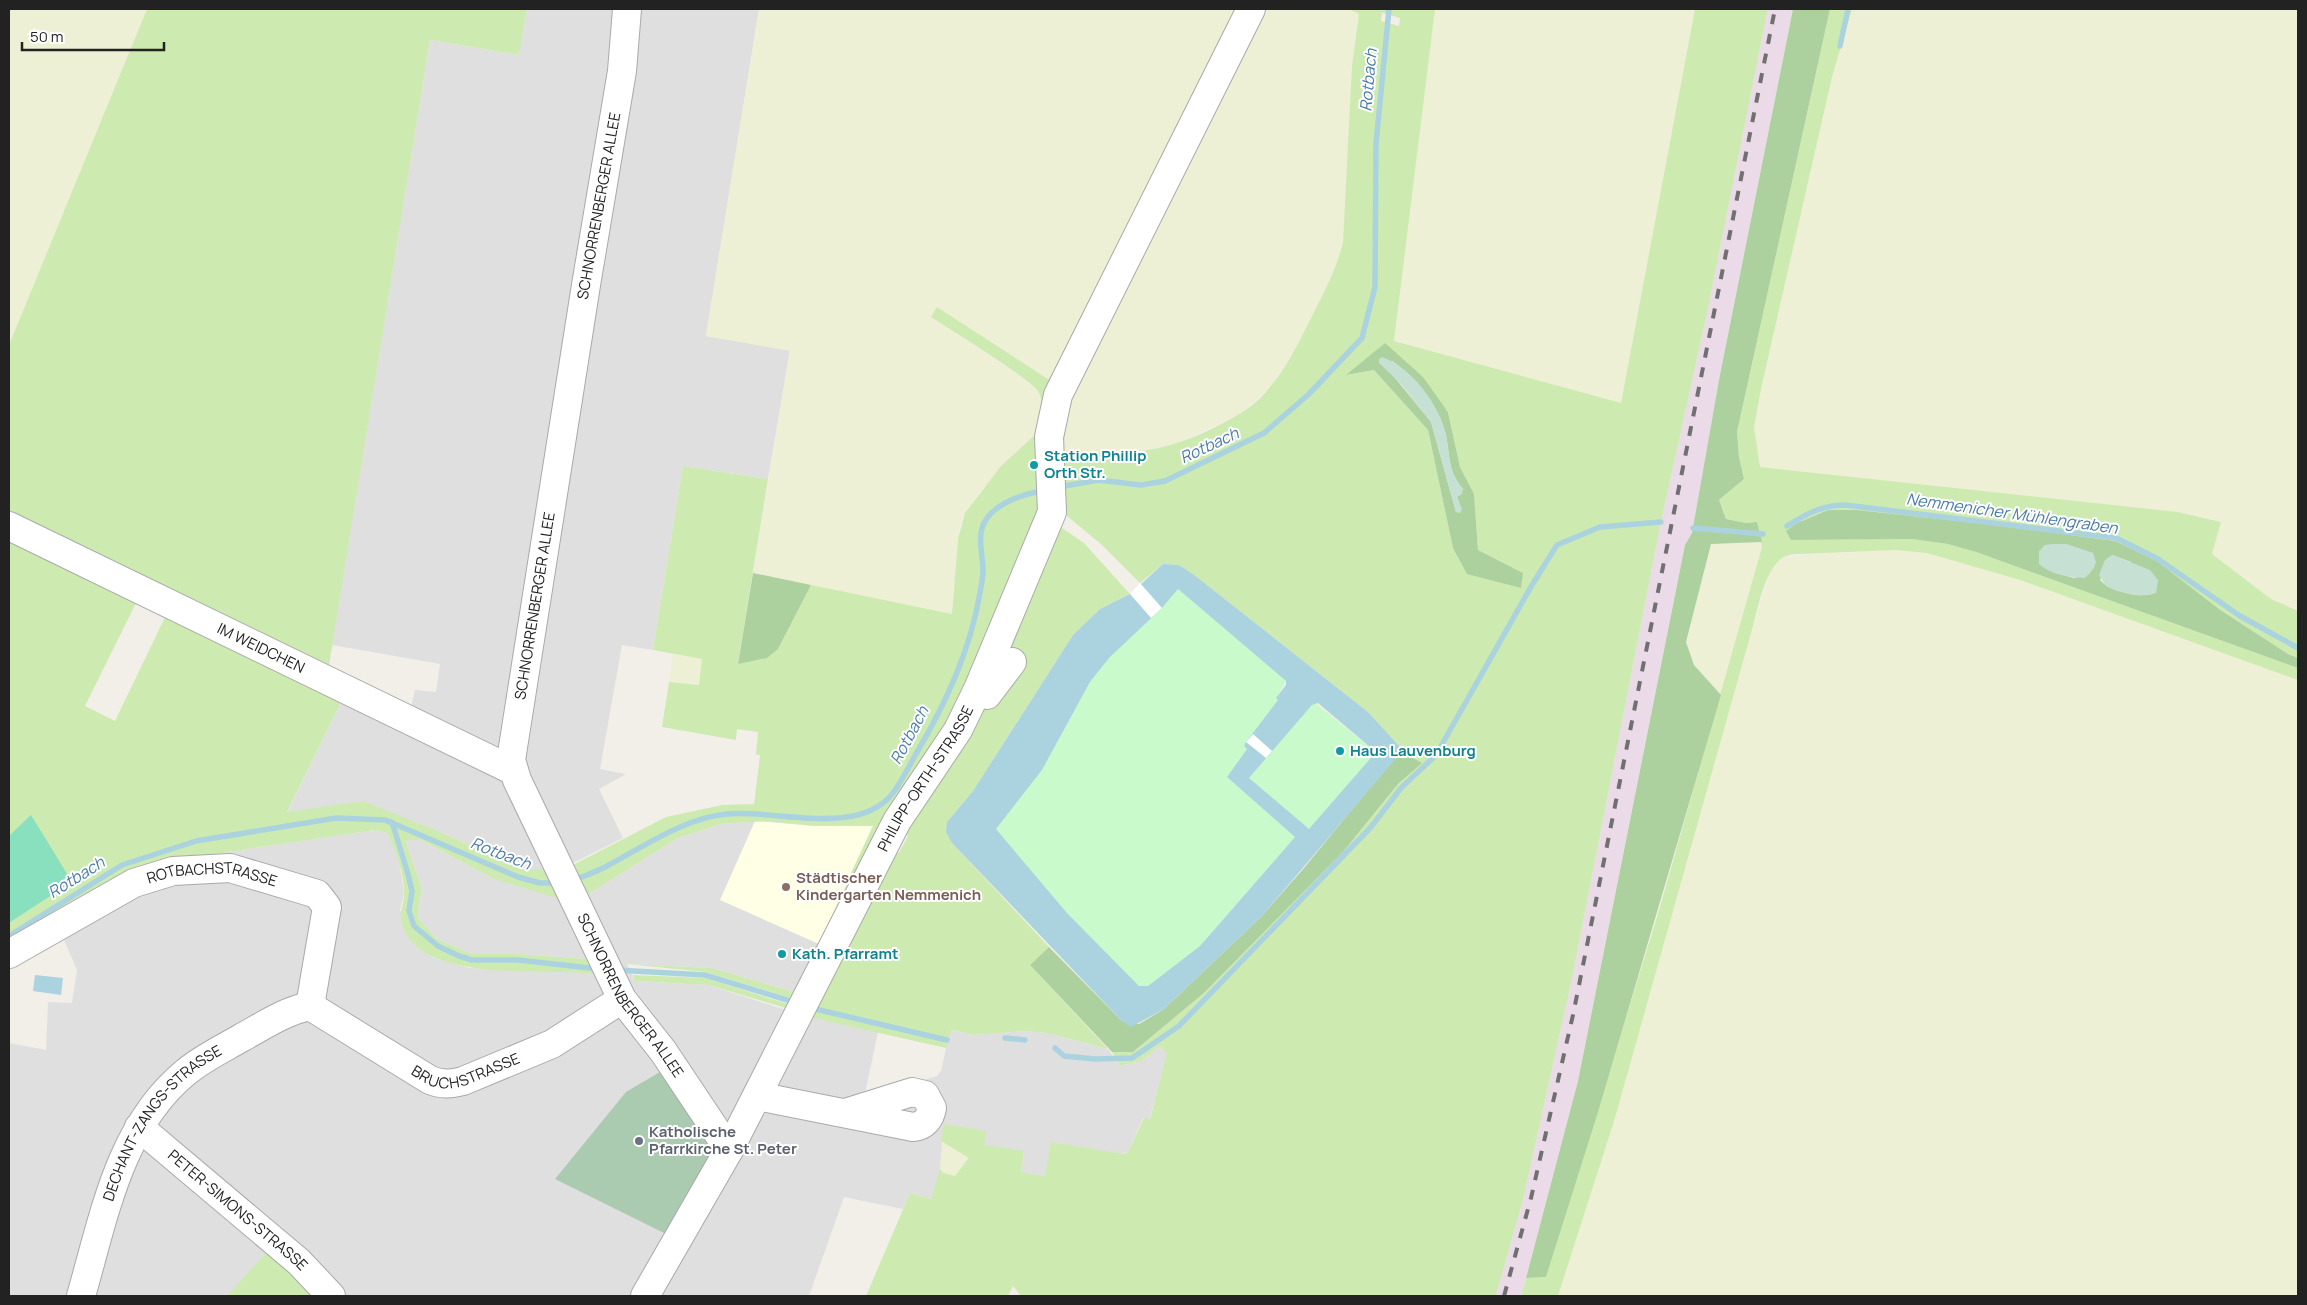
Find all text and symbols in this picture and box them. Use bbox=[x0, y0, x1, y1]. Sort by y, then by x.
scale bar bbox=[22, 20, 165, 52]
text: 50 m bbox=[30, 26, 64, 47]
water label: Rotbach bbox=[1354, 47, 1382, 112]
street label: SCHNORRENBERGER ALLEE bbox=[572, 111, 625, 301]
water label: Rotbach bbox=[1176, 422, 1242, 468]
place label: Station Phillip Orth Str. bbox=[1044, 445, 1146, 483]
marker: Station Phillip Orth Str. bbox=[1028, 459, 1040, 471]
water label: Nemmenicher Mühlengraben bbox=[1905, 487, 2119, 539]
street label: SCHNORRENBERGER ALLEE bbox=[509, 511, 560, 701]
street label: IM WEIDCHEN bbox=[214, 618, 309, 678]
street label: PHILIPP-ORTH-STRASSE bbox=[872, 702, 978, 855]
water label: Rotbach bbox=[885, 702, 934, 768]
place label: Haus Lauvenburg bbox=[1350, 740, 1476, 761]
marker: Haus Lauvenburg bbox=[1334, 745, 1346, 757]
water label: Rotbach bbox=[468, 831, 535, 875]
water label: Rotbach bbox=[44, 851, 109, 903]
street label: ROTBACHSTRASSE bbox=[144, 857, 280, 892]
place label: Städtischer Kindergarten Nemmenich bbox=[796, 867, 981, 905]
marker: Städtischer Kindergarten Nemmenich bbox=[780, 881, 792, 893]
street label: SCHNORRENBERGER ALLEE bbox=[572, 910, 689, 1081]
place label: Kath. Pfarramt bbox=[792, 943, 898, 964]
marker: Kath. Pfarramt bbox=[776, 948, 788, 960]
street label: DECHANT-ZANGS-STRASSE bbox=[98, 1040, 225, 1204]
street label: BRUCHSTRASSE bbox=[408, 1048, 523, 1094]
place label: Katholische Pfarrkirche St. Peter bbox=[649, 1121, 797, 1159]
marker: Katholische Pfarrkirche St. Peter bbox=[633, 1135, 645, 1147]
street label: PETER-SIMONS-STRASSE bbox=[163, 1145, 313, 1275]

